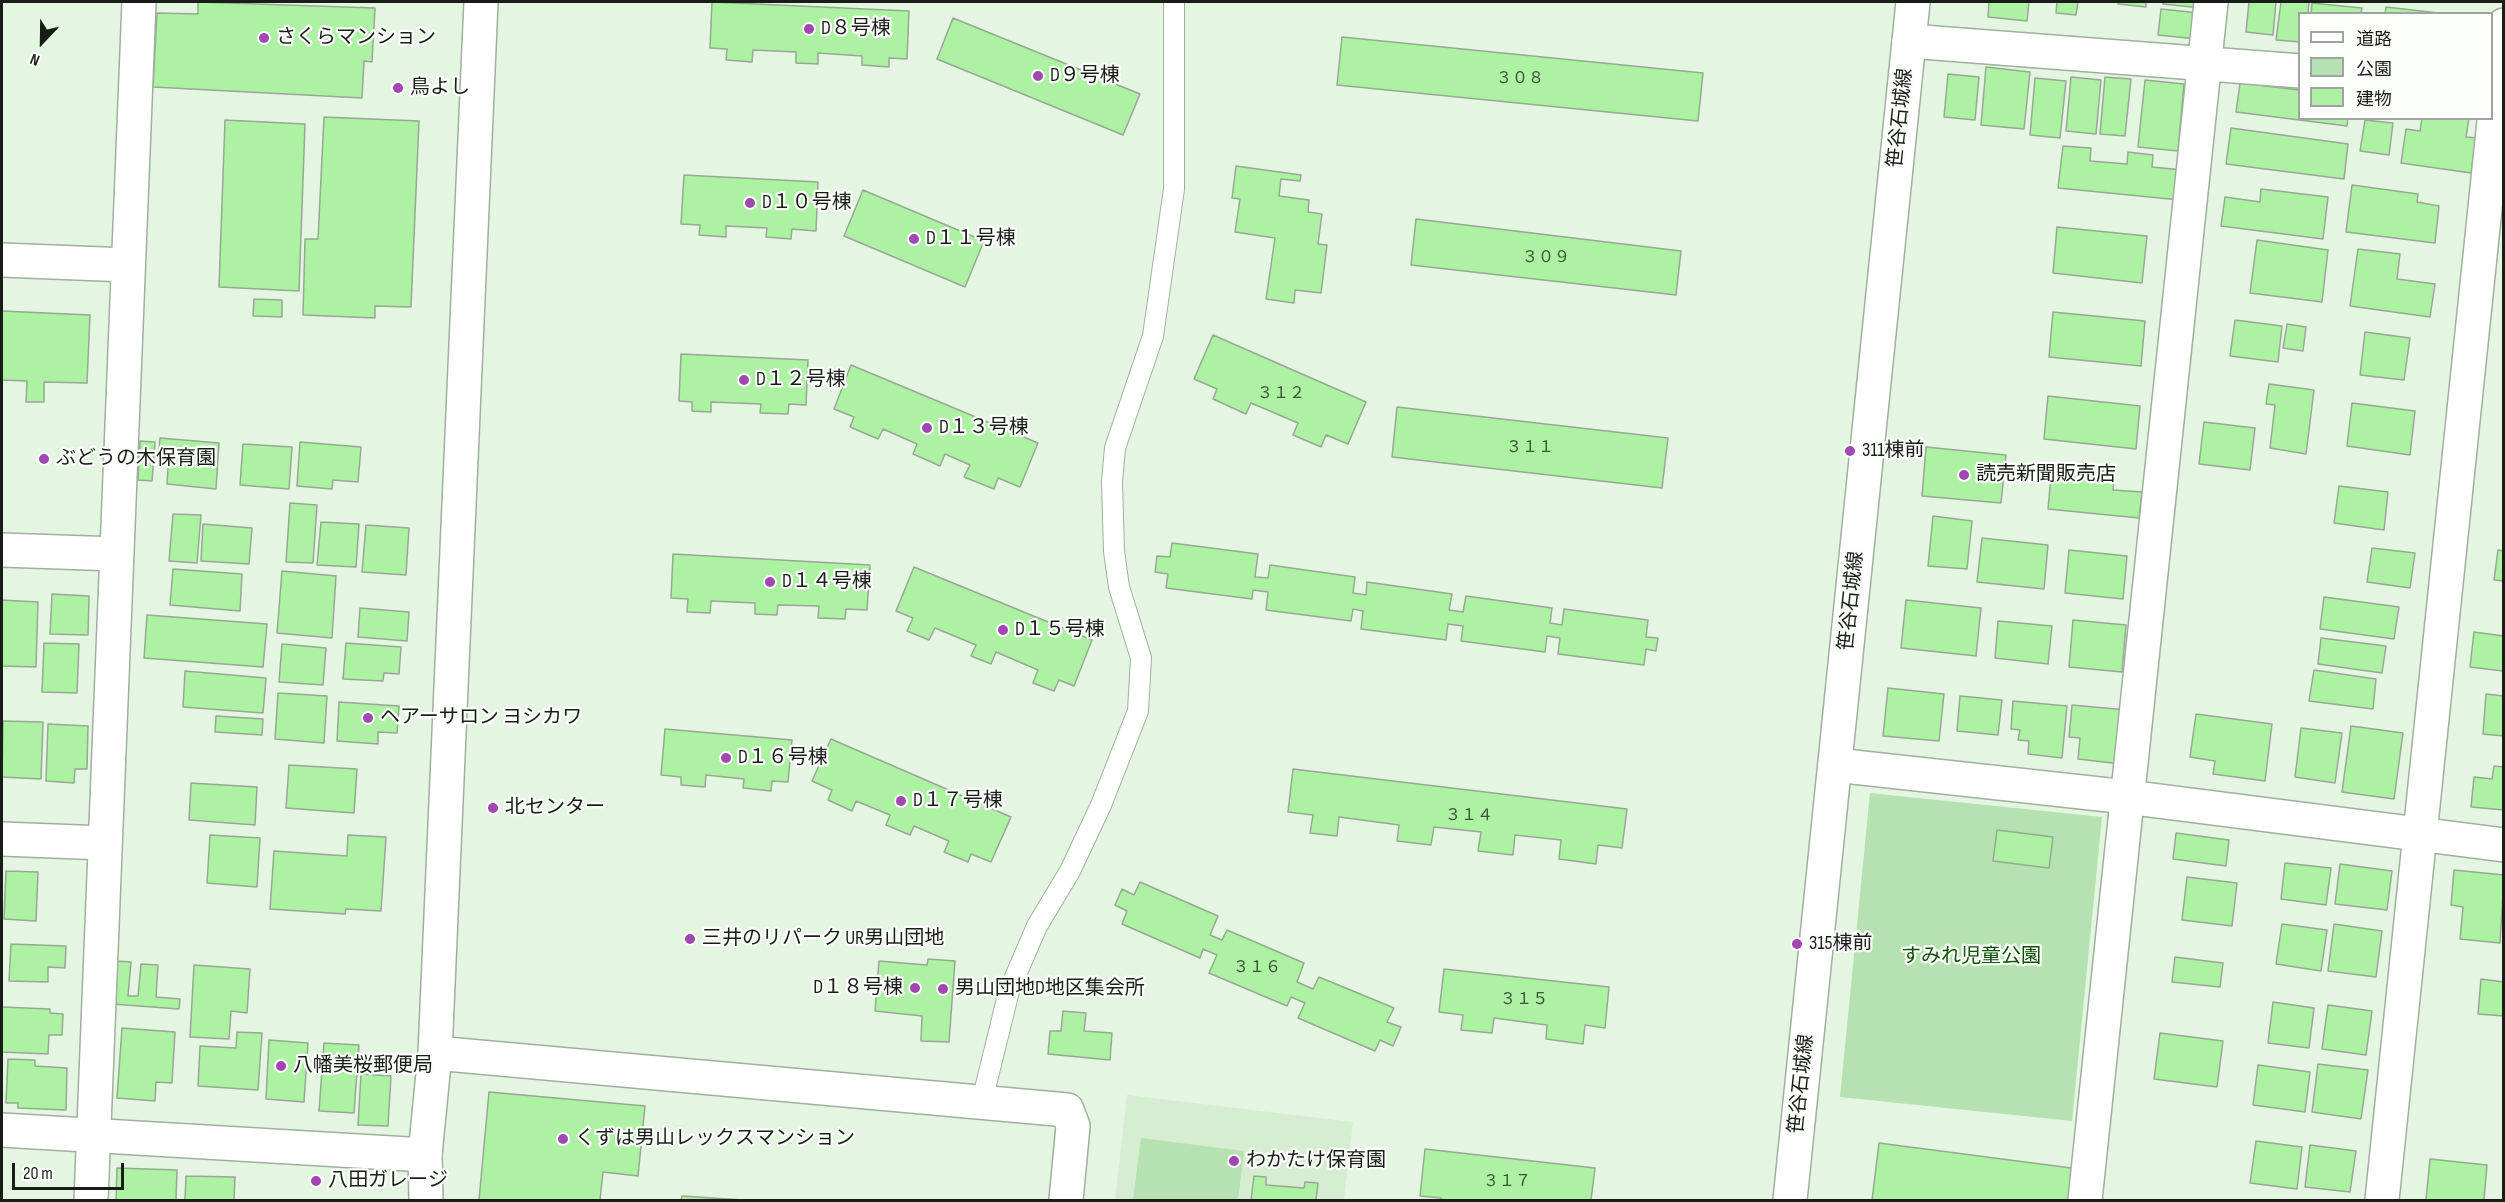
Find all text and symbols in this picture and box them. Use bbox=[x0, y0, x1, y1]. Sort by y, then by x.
north arrow bbox=[12, 12, 72, 72]
legend bbox=[2298, 12, 2493, 120]
place label: D８号棟 bbox=[821, 17, 891, 41]
marker: D８号棟 bbox=[802, 22, 816, 36]
place label: さくらマンション bbox=[276, 26, 436, 50]
text: 道路 bbox=[2356, 29, 2392, 50]
marker: さくらマンション bbox=[257, 31, 271, 45]
text: N bbox=[28, 49, 43, 70]
text: 公園 bbox=[2356, 59, 2392, 80]
place label: D９号棟 bbox=[1050, 64, 1120, 88]
street label: 笹谷石城線 bbox=[1884, 67, 1918, 169]
marker: D９号棟 bbox=[1031, 69, 1045, 83]
house number: ３０８ bbox=[1496, 69, 1544, 89]
place label: 鳥よし bbox=[410, 76, 470, 100]
marker: 鳥よし bbox=[391, 81, 405, 95]
text: 建物 bbox=[2356, 89, 2392, 110]
place label: D１０号棟 bbox=[762, 191, 852, 215]
marker: D１０号棟 bbox=[743, 196, 757, 210]
place label: D１１号棟 bbox=[926, 227, 1016, 251]
marker: D１１号棟 bbox=[907, 232, 921, 246]
house number: ３０９ bbox=[1522, 248, 1570, 268]
place label: D１２号棟 bbox=[756, 368, 846, 392]
marker: D１２号棟 bbox=[737, 373, 751, 387]
house number: ３１２ bbox=[1257, 384, 1305, 404]
place label: D１３号棟 bbox=[939, 416, 1029, 440]
marker: D１３号棟 bbox=[920, 421, 934, 435]
house number: ３１１ bbox=[1506, 438, 1554, 458]
place label: 311棟前 bbox=[1862, 439, 1924, 463]
marker: 311棟前 bbox=[1843, 444, 1857, 458]
place label: ぶどうの木保育園 bbox=[56, 447, 216, 471]
marker: ぶどうの木保育園 bbox=[37, 452, 51, 466]
place label: 読売新聞販売店 bbox=[1976, 463, 2116, 487]
marker: 読売新聞販売店 bbox=[1957, 468, 1971, 482]
street label: 笹谷石城線 bbox=[1835, 550, 1869, 652]
place label: D１４号棟 bbox=[782, 570, 872, 594]
marker: D１４号棟 bbox=[763, 575, 777, 589]
place label: D１５号棟 bbox=[1015, 618, 1105, 642]
marker: D１５号棟 bbox=[996, 623, 1010, 637]
place label: ヘアーサロン ヨシカワ bbox=[380, 706, 582, 730]
marker: ヘアーサロン ヨシカワ bbox=[361, 711, 375, 725]
place label: D１６号棟 bbox=[738, 746, 828, 770]
marker: D１６号棟 bbox=[719, 751, 733, 765]
place label: D１７号棟 bbox=[913, 789, 1003, 813]
marker: D１７号棟 bbox=[894, 794, 908, 808]
place label: 北センター bbox=[505, 796, 605, 820]
marker: 北センター bbox=[486, 801, 500, 815]
house number: ３１４ bbox=[1445, 806, 1493, 826]
place label: 三井のリパーク UR男山団地 bbox=[702, 927, 944, 951]
marker: 三井のリパーク UR男山団地 bbox=[683, 932, 697, 946]
place label: 315棟前 bbox=[1809, 932, 1872, 956]
marker: 315棟前 bbox=[1790, 937, 1804, 951]
park label: すみれ児童公園 bbox=[1901, 945, 2041, 969]
house number: ３１６ bbox=[1233, 958, 1281, 978]
place label: D１８号棟 bbox=[813, 976, 903, 1000]
place label: 男山団地D地区集会所 bbox=[955, 977, 1145, 1001]
marker: D１８号棟 bbox=[908, 981, 922, 995]
marker: 男山団地D地区集会所 bbox=[936, 982, 950, 996]
house number: ３１５ bbox=[1500, 990, 1548, 1010]
street label: 笹谷石城線 bbox=[1785, 1033, 1819, 1135]
place label: 八幡美桜郵便局 bbox=[293, 1054, 433, 1078]
marker: 八幡美桜郵便局 bbox=[274, 1059, 288, 1073]
place label: くずは男山レックスマンション bbox=[575, 1127, 855, 1151]
marker: くずは男山レックスマンション bbox=[556, 1132, 570, 1146]
place label: わかたけ保育園 bbox=[1246, 1149, 1386, 1173]
scale bar bbox=[15, 1151, 128, 1189]
marker: わかたけ保育園 bbox=[1227, 1154, 1241, 1168]
text: 20 m bbox=[23, 1163, 53, 1184]
place label: 八田ガレージ bbox=[328, 1169, 448, 1193]
house number: ３１７ bbox=[1483, 1172, 1531, 1192]
marker: 八田ガレージ bbox=[309, 1174, 323, 1188]

